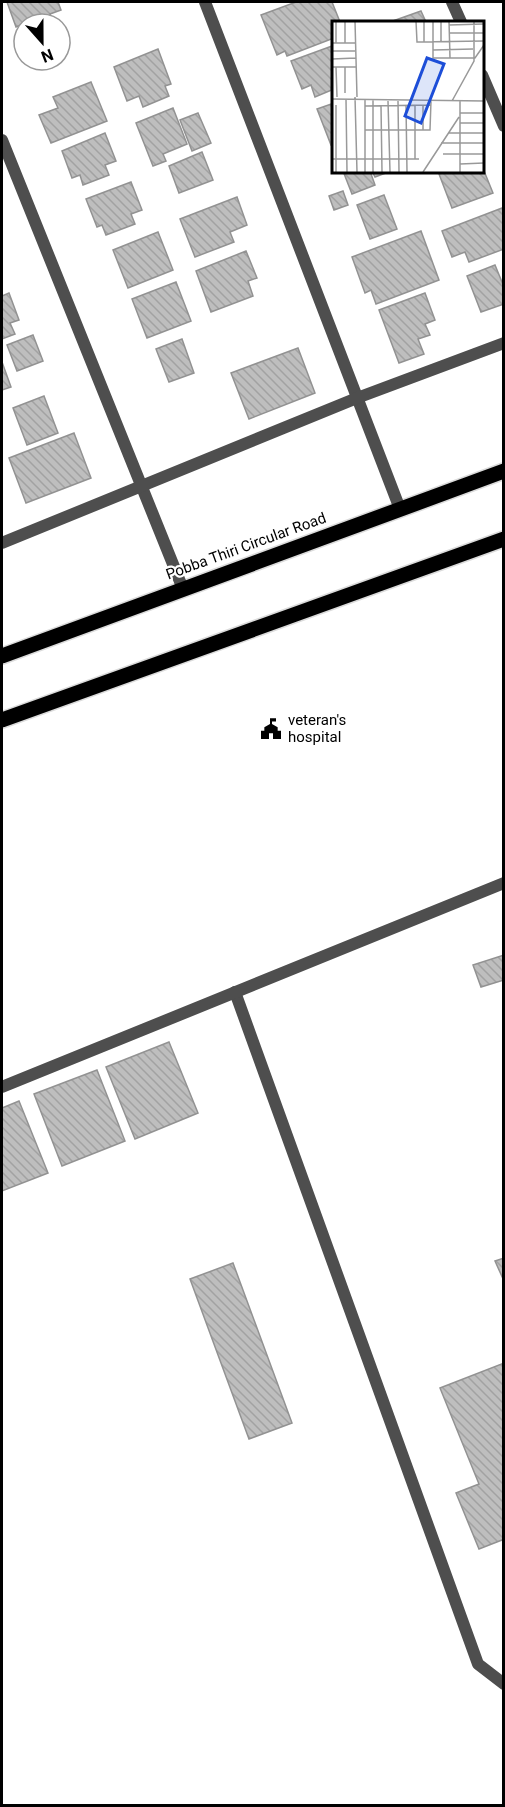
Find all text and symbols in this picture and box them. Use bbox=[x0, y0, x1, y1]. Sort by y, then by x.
north arrow bbox=[12, 12, 72, 72]
inset map bbox=[332, 21, 484, 172]
text: N bbox=[39, 45, 56, 66]
street label: Pobba Thiri Circular Road bbox=[163, 509, 329, 583]
place label: veteran's hospital bbox=[288, 711, 346, 746]
public building icon: veteran's hospital bbox=[259, 717, 283, 741]

